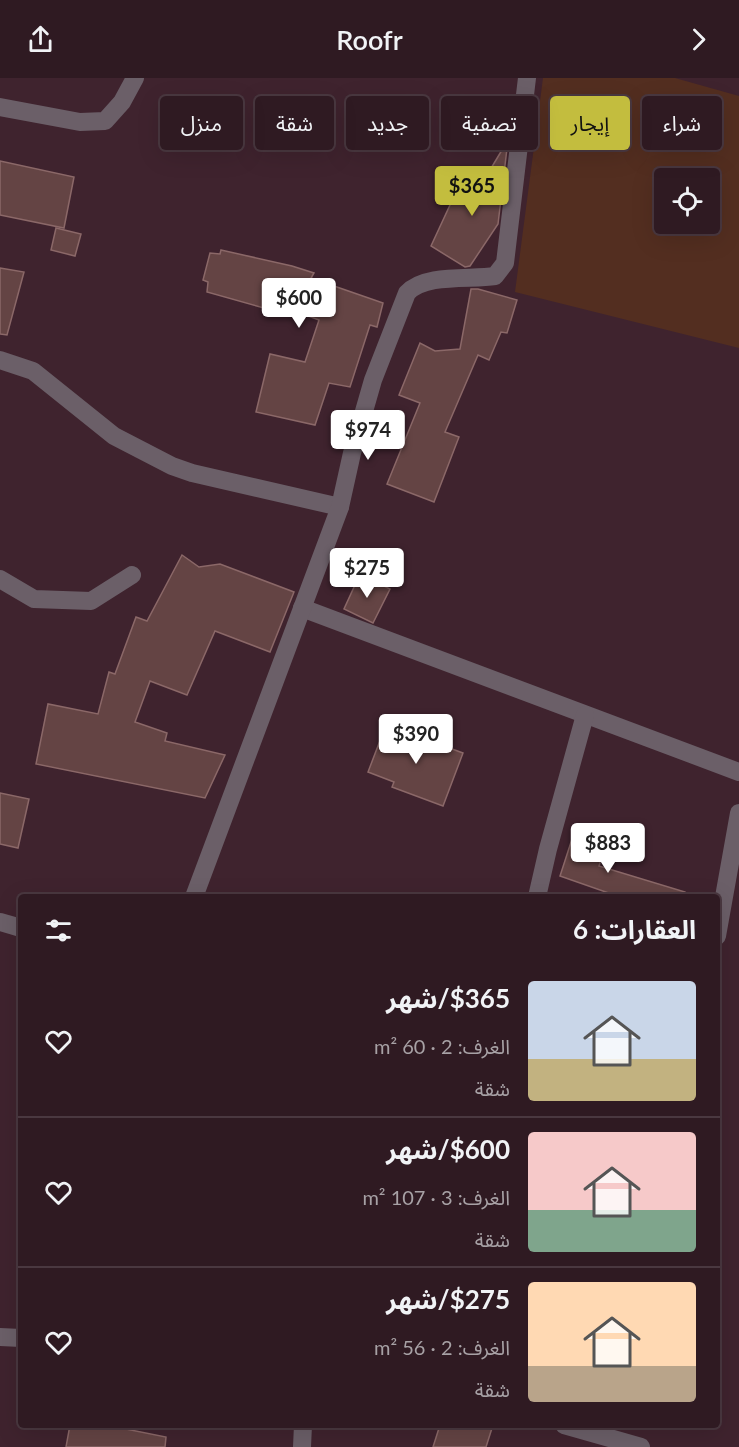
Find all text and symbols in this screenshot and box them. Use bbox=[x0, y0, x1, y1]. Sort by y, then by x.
icon: share bbox=[24, 23, 57, 56]
text: Roofr bbox=[336, 23, 403, 56]
icon: forward bbox=[682, 23, 715, 56]
chip: منزل bbox=[160, 96, 243, 150]
chip: شقة bbox=[255, 96, 334, 150]
chip: جديد bbox=[346, 96, 429, 150]
chip: تصفية bbox=[441, 96, 538, 150]
chip: إيجار bbox=[550, 96, 630, 150]
chip: شراء bbox=[642, 96, 722, 150]
pin: $365 bbox=[436, 166, 508, 217]
map controls bbox=[654, 168, 720, 234]
button: locate bbox=[654, 168, 720, 234]
text: $365 bbox=[449, 173, 495, 197]
pin: $600 bbox=[263, 278, 335, 329]
text: $600 bbox=[276, 285, 322, 309]
pin: $974 bbox=[332, 410, 404, 461]
text: $974 bbox=[345, 417, 391, 441]
pin: $275 bbox=[331, 548, 403, 599]
text: $275 bbox=[344, 555, 390, 579]
pin: $390 bbox=[380, 714, 452, 765]
text: $390 bbox=[393, 721, 439, 745]
pin: $883 bbox=[572, 823, 644, 874]
text: $883 bbox=[585, 830, 631, 854]
text: العقارات: 6 bbox=[573, 913, 696, 945]
icon: filters bbox=[42, 914, 75, 947]
text: $365/شهر bbox=[386, 982, 510, 1014]
icon: home bbox=[576, 1005, 648, 1077]
icon: heart bbox=[42, 1025, 75, 1058]
text: الغرف: 2 · 60 m² bbox=[374, 1034, 510, 1058]
text: شقة bbox=[475, 1076, 510, 1100]
text: $600/شهر bbox=[386, 1133, 510, 1165]
icon: home bbox=[576, 1156, 648, 1228]
icon: heart bbox=[42, 1176, 75, 1209]
text: الغرف: 3 · 107 m² bbox=[362, 1185, 510, 1209]
text: شقة bbox=[475, 1227, 510, 1251]
text: $275/شهر bbox=[386, 1283, 510, 1315]
icon: home bbox=[576, 1306, 648, 1378]
icon: heart bbox=[42, 1326, 75, 1359]
text: الغرف: 2 · 56 m² bbox=[374, 1335, 510, 1359]
text: شقة bbox=[475, 1377, 510, 1401]

